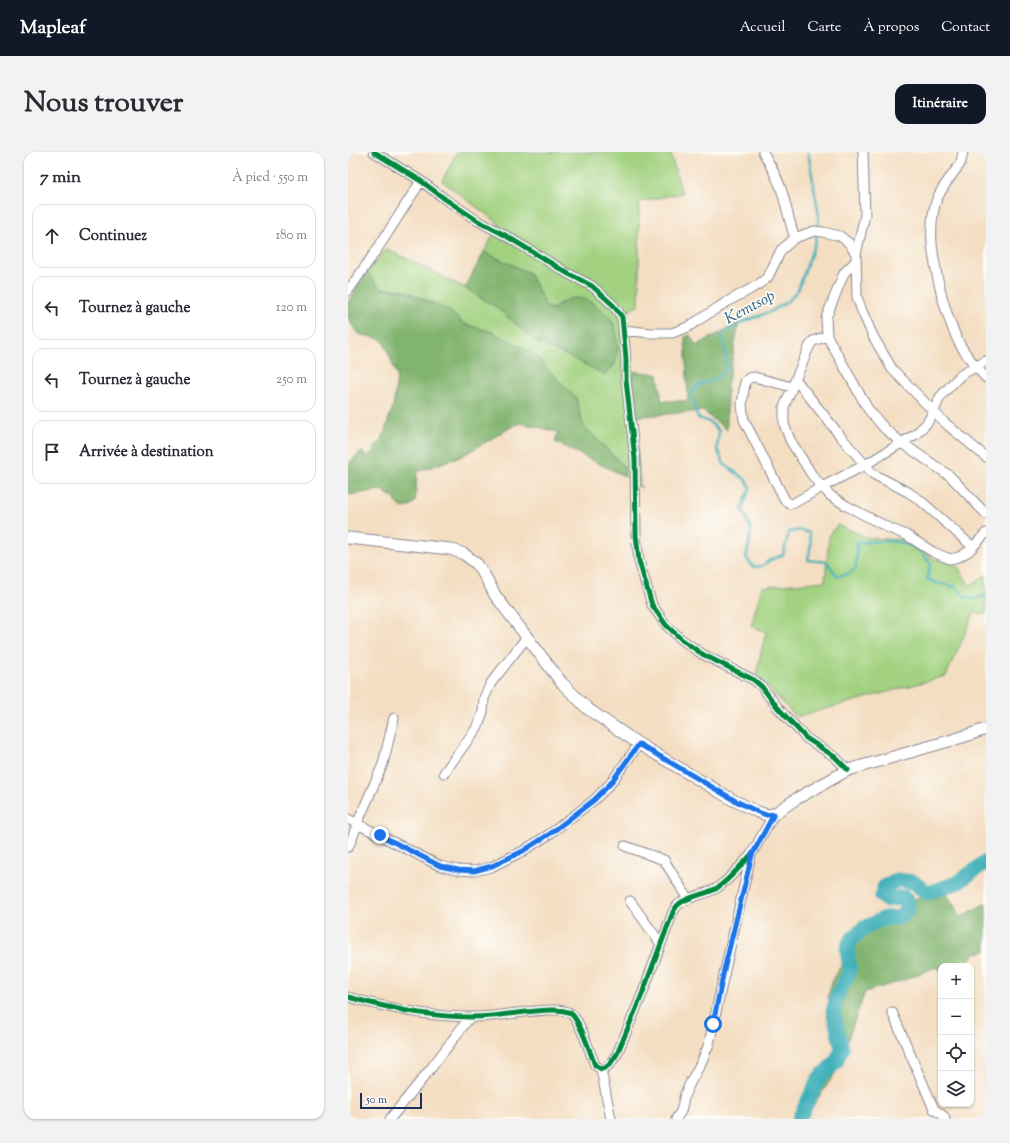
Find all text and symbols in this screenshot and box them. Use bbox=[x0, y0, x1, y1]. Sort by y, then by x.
text: Mapleaf bbox=[20, 15, 86, 42]
text: Accueil bbox=[740, 18, 785, 38]
text: Carte bbox=[807, 18, 841, 38]
text: À propos bbox=[863, 18, 919, 38]
text: Contact bbox=[941, 18, 990, 38]
text: Nous trouver bbox=[24, 84, 183, 124]
button: Itinéraire bbox=[895, 84, 986, 124]
text: 7 min bbox=[40, 166, 81, 190]
text: À pied · 550 m bbox=[232, 169, 308, 187]
icon: ahead bbox=[41, 225, 63, 247]
text: Continuez bbox=[79, 226, 147, 247]
text: 180 m bbox=[276, 227, 307, 245]
water label: Kemtsop bbox=[721, 285, 780, 331]
icon: left bbox=[41, 297, 63, 319]
text: Tournez à gauche bbox=[79, 298, 190, 319]
text: 120 m bbox=[276, 299, 307, 317]
icon: left bbox=[41, 369, 63, 391]
text: Tournez à gauche bbox=[79, 370, 190, 391]
text: 250 m bbox=[276, 371, 307, 389]
icon: arrive bbox=[41, 441, 63, 463]
text: Arrivée à destination bbox=[79, 442, 214, 463]
route end bbox=[371, 826, 389, 844]
map controls bbox=[938, 963, 974, 1107]
button: + bbox=[938, 963, 974, 999]
button: − bbox=[938, 999, 974, 1035]
route start bbox=[704, 1015, 722, 1033]
button: locate bbox=[938, 1035, 974, 1071]
button: layers bbox=[938, 1071, 974, 1107]
scale bar bbox=[360, 1091, 422, 1110]
text: 50 m bbox=[366, 1092, 387, 1108]

